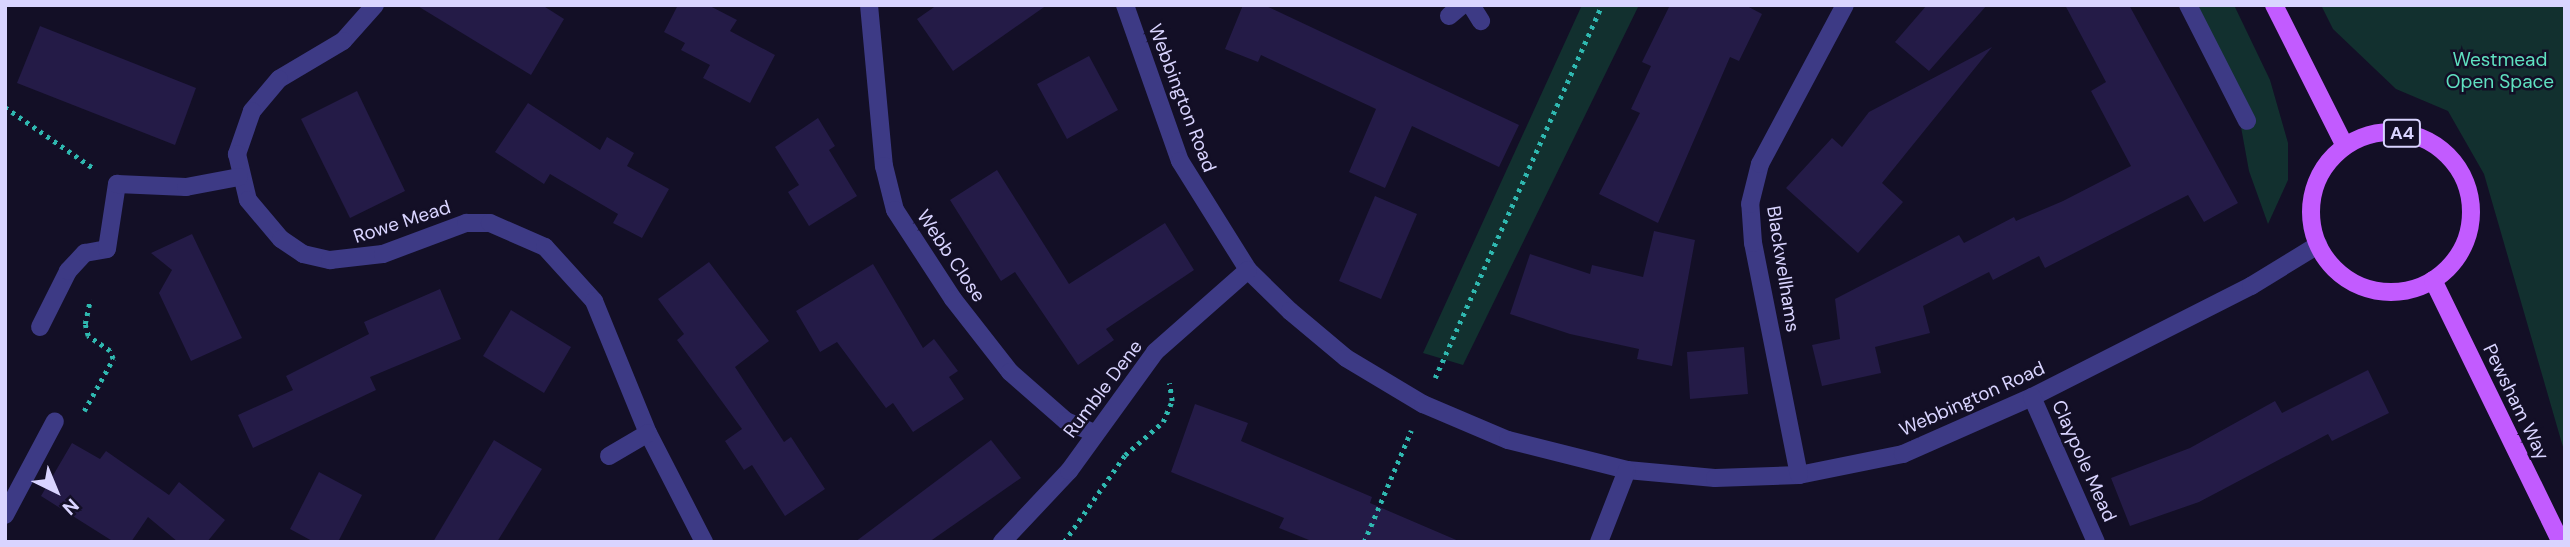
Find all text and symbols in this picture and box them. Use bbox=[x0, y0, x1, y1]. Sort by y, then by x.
street label: Webbington Road bbox=[1143, 21, 1221, 175]
park label: Westmead Open Space bbox=[2446, 49, 2554, 93]
road number: A4 bbox=[2383, 118, 2421, 148]
street label: Rowe Mead bbox=[351, 196, 453, 248]
street label: Blackwellhams bbox=[1762, 204, 1804, 334]
street label: Webb Close bbox=[912, 205, 990, 307]
street label: Rumble Dene bbox=[1059, 336, 1147, 442]
street label: Pewsham Way bbox=[2478, 340, 2554, 464]
street label: Webbington Road bbox=[1896, 357, 2048, 441]
street label: Claypole Mead bbox=[2047, 397, 2121, 525]
north arrow bbox=[21, 456, 91, 526]
text: N bbox=[57, 493, 84, 521]

